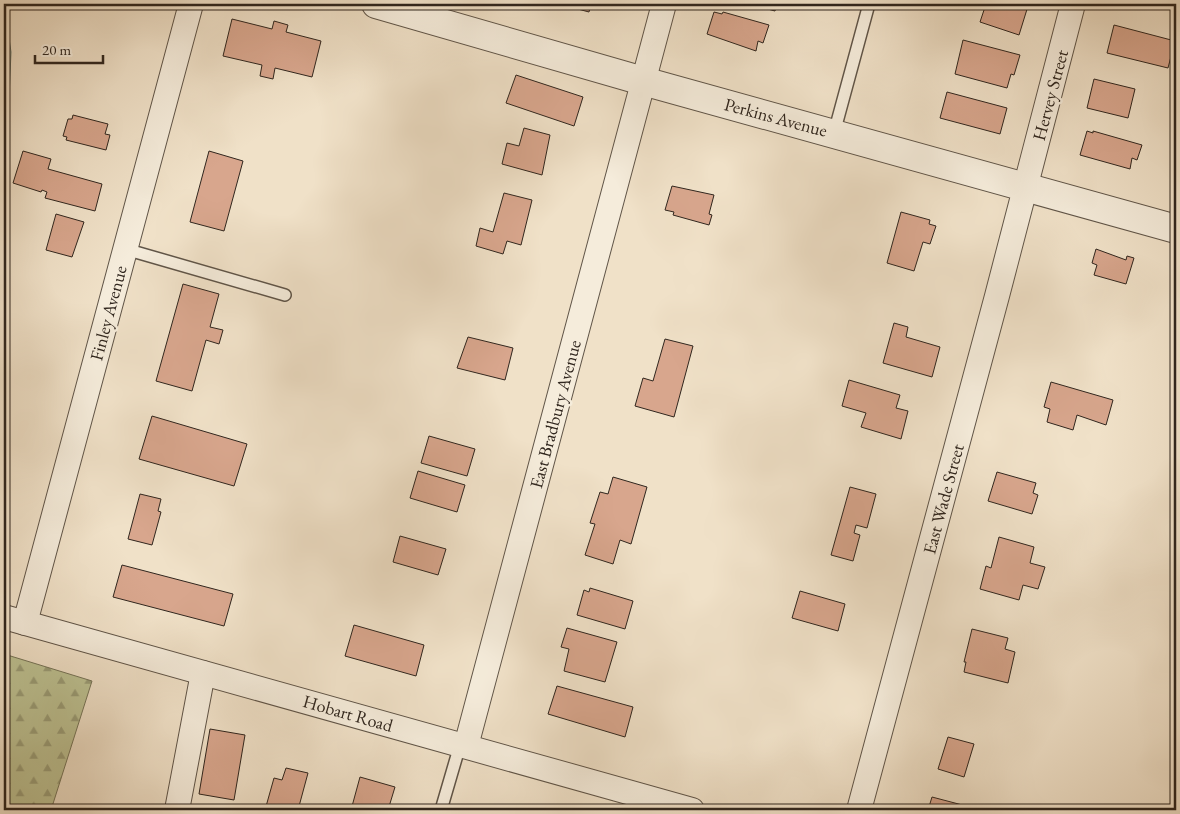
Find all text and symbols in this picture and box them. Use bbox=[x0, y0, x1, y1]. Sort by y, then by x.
scale bar bbox=[35, 32, 102, 64]
text: 20 m bbox=[42, 40, 71, 59]
street label: Hervey Street bbox=[1027, 47, 1073, 143]
street label: Perkins Avenue bbox=[722, 92, 830, 142]
street label: Finley Avenue bbox=[84, 263, 132, 363]
street label: East Bradbury Avenue bbox=[524, 337, 586, 491]
street label: East Wade Street bbox=[917, 441, 969, 557]
street label: Hobart Road bbox=[300, 689, 396, 737]

